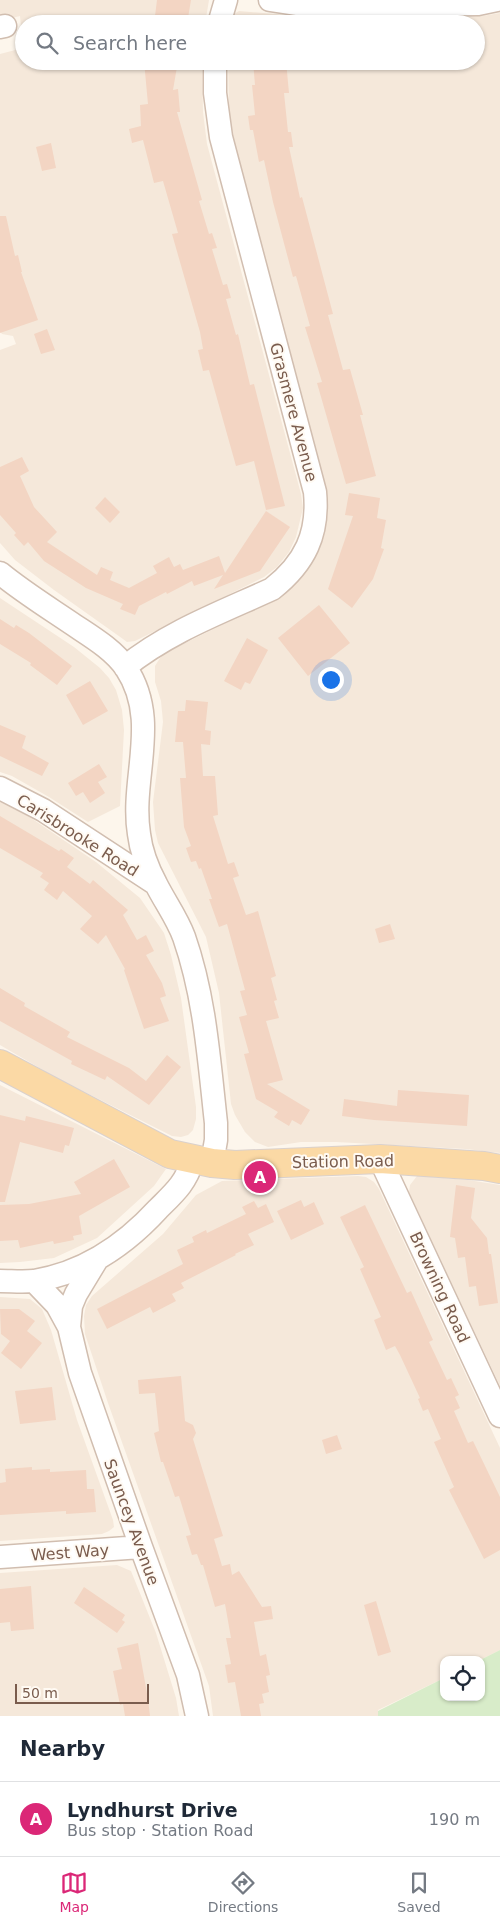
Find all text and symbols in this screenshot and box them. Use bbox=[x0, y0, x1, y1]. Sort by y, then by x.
search box bbox=[15, 15, 485, 70]
icon: search bbox=[33, 29, 61, 57]
text: Search here bbox=[73, 32, 187, 54]
street label: Grasmere Avenue bbox=[266, 341, 321, 484]
your location bbox=[318, 667, 344, 693]
street label: Carisbrooke Road bbox=[13, 790, 142, 881]
street label: Station Road bbox=[292, 1151, 394, 1172]
pin: A bbox=[244, 1158, 276, 1196]
street label: Browning Road bbox=[406, 1229, 474, 1346]
street label: Sauncey Avenue bbox=[100, 1456, 163, 1588]
street label: West Way bbox=[30, 1540, 110, 1565]
map controls bbox=[440, 1656, 485, 1701]
button: locate bbox=[440, 1656, 485, 1701]
scale bar bbox=[15, 1681, 149, 1704]
text: 50 m bbox=[22, 1685, 58, 1701]
text: Nearby bbox=[20, 1737, 105, 1761]
text: Lyndhurst Drive bbox=[67, 1799, 238, 1821]
text: A bbox=[30, 1810, 42, 1829]
text: 190 m bbox=[429, 1810, 480, 1829]
text: Bus stop · Station Road bbox=[67, 1821, 253, 1840]
tab: Map bbox=[59, 1869, 89, 1915]
tab: Directions bbox=[208, 1869, 278, 1915]
tab: Saved bbox=[397, 1869, 441, 1915]

